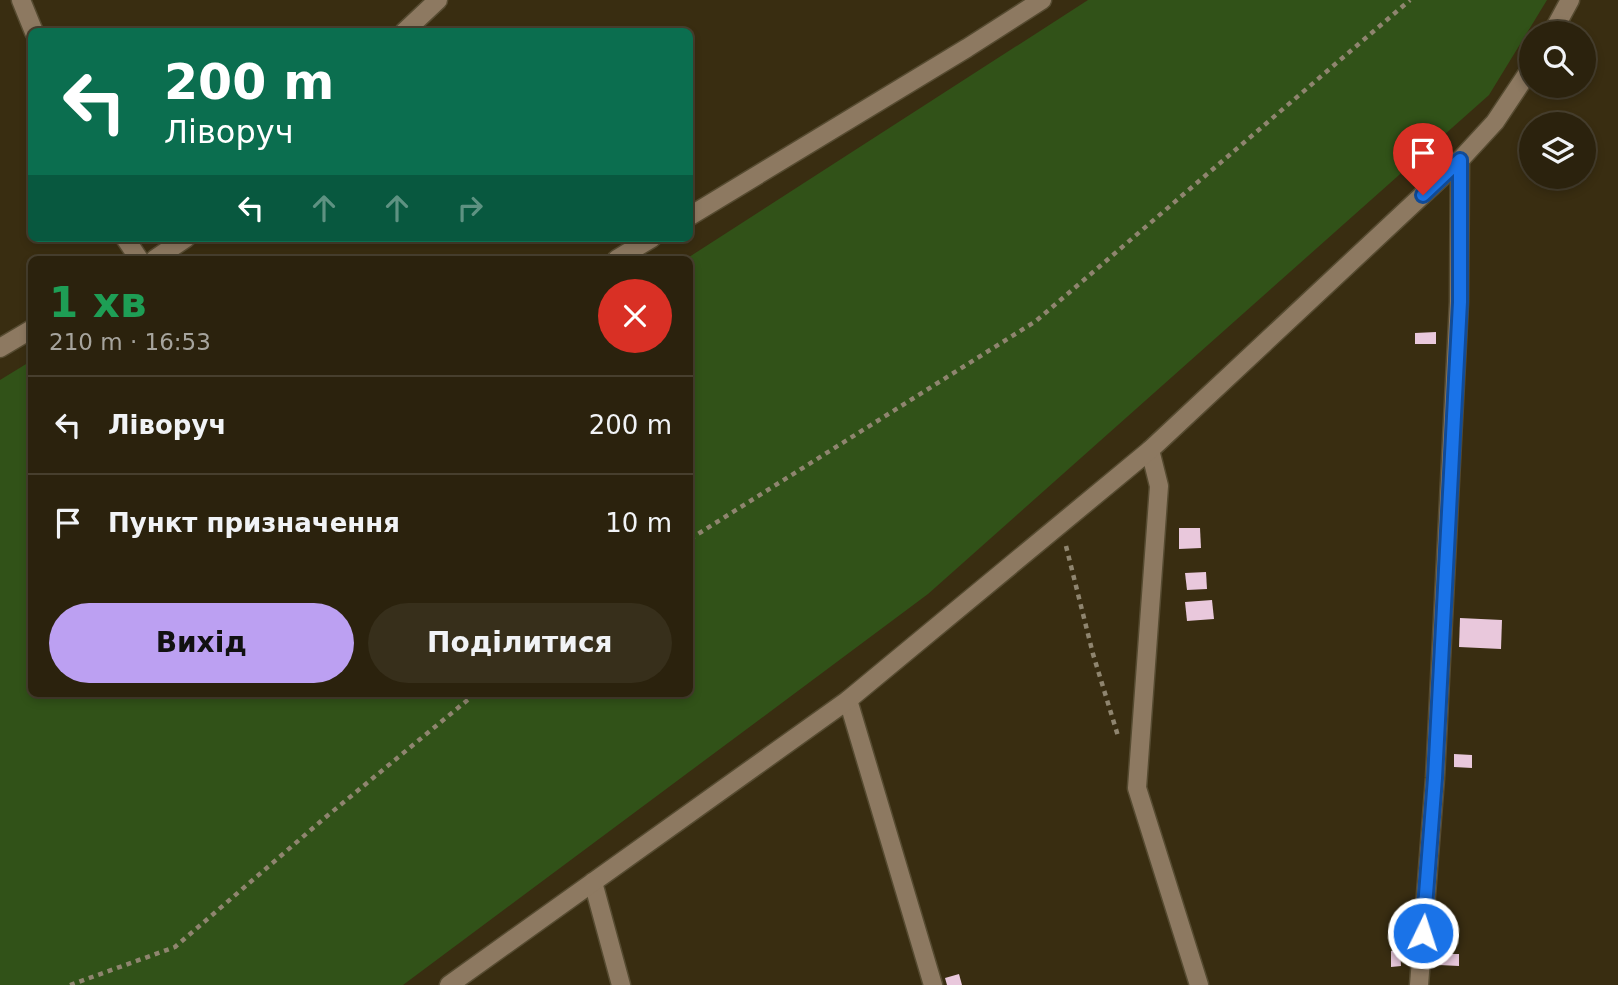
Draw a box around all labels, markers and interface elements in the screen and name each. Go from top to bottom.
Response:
map controls [1519,21,1596,189]
button: search [1519,21,1596,98]
text: 200 m [164,54,334,111]
icon: left [49,56,140,147]
button: layers [1519,112,1596,189]
text: Ліворуч [164,113,294,151]
pin [1393,123,1453,195]
icon: arrive [1404,134,1442,172]
icon: left [232,189,270,227]
icon: ahead [305,189,343,227]
icon: ahead [378,189,416,227]
icon: right [451,189,489,227]
text: 1 хв [49,278,147,327]
button: close [598,279,672,353]
text: 210 m · 16:53 [49,329,211,355]
icon: left [49,406,87,444]
text: Ліворуч [108,410,226,440]
text: 200 m [589,410,672,440]
icon: arrive [49,504,87,542]
text: Пункт призначення [108,508,400,538]
text: 10 m [605,508,672,538]
button: Вихід [49,603,354,683]
button: Поділитися [368,603,672,683]
position arrow [1386,896,1460,970]

